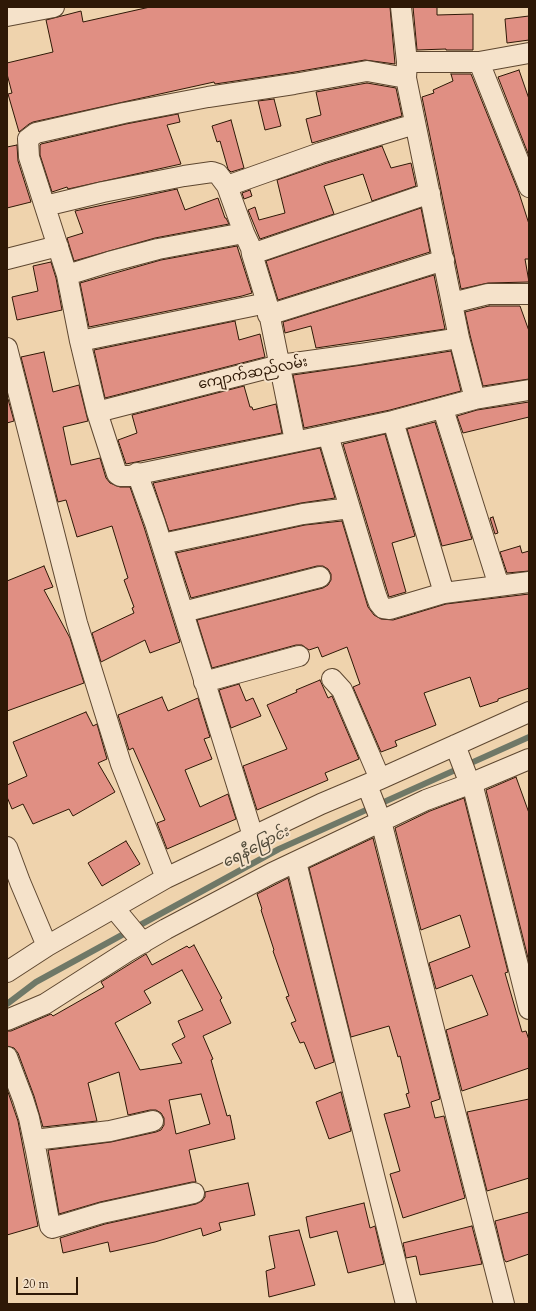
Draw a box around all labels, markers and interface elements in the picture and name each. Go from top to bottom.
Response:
street label: ကျောက်ဆည်လမ်း [197,354,309,394]
water label: ရေနီမြောင်း [219,823,293,873]
scale bar [18,1269,80,1295]
text: 20 m [23,1276,49,1292]

